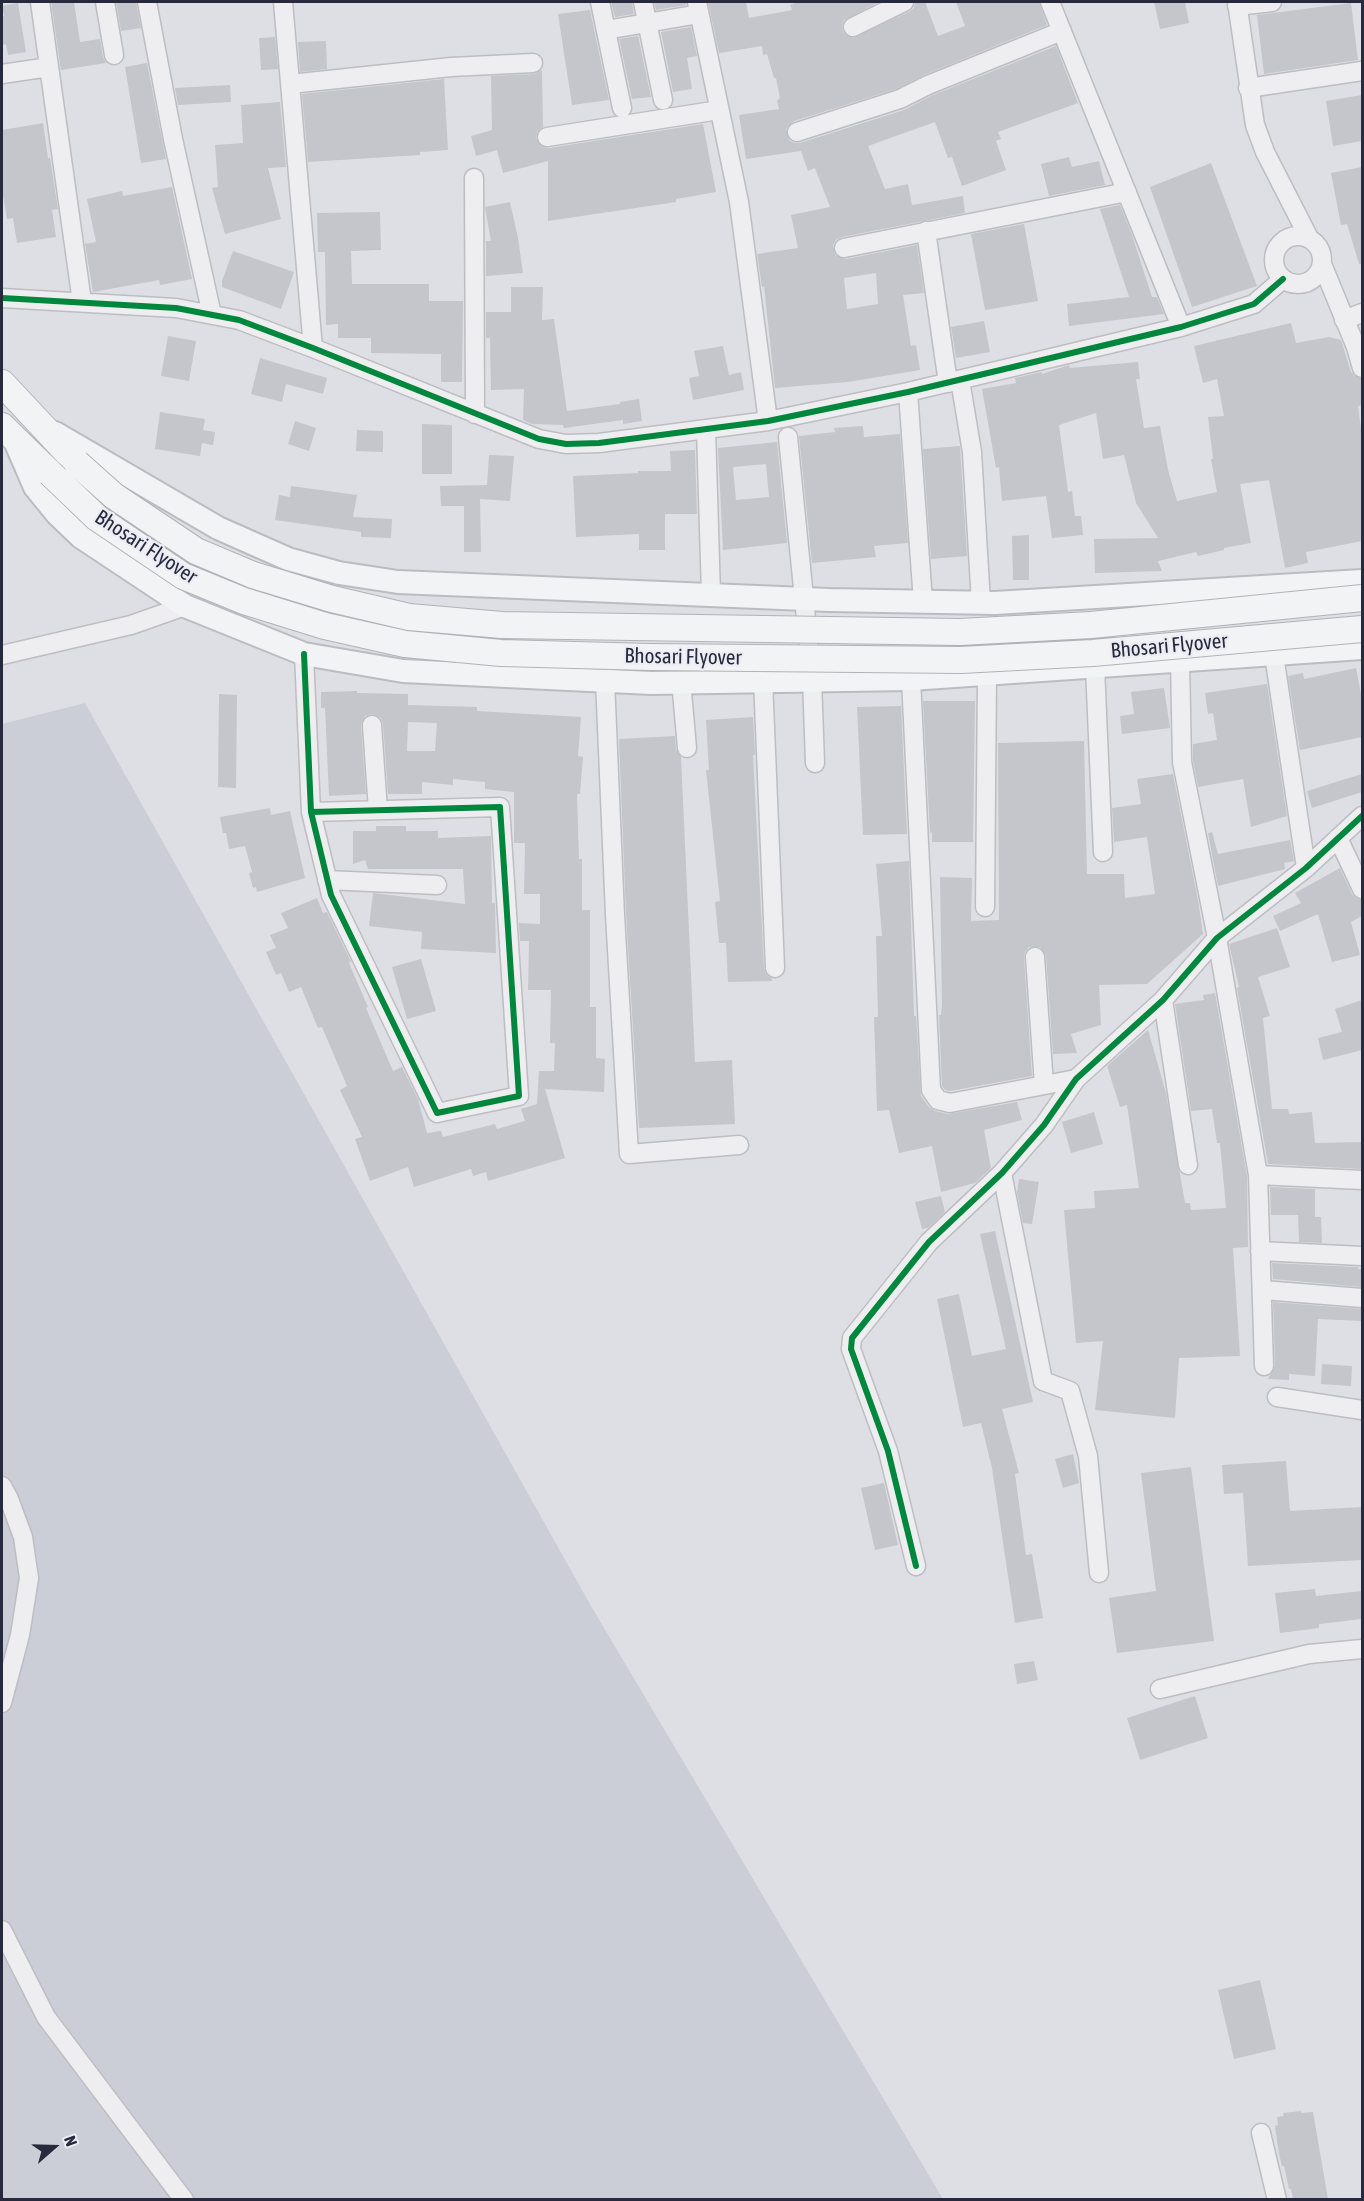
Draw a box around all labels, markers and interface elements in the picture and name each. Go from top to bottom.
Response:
street label: Bhosari Flyover [90,505,202,589]
street label: Bhosari Flyover [1110,628,1228,664]
street label: Bhosari Flyover [624,643,742,671]
north arrow [24,2117,84,2177]
text: N [61,2133,81,2148]

